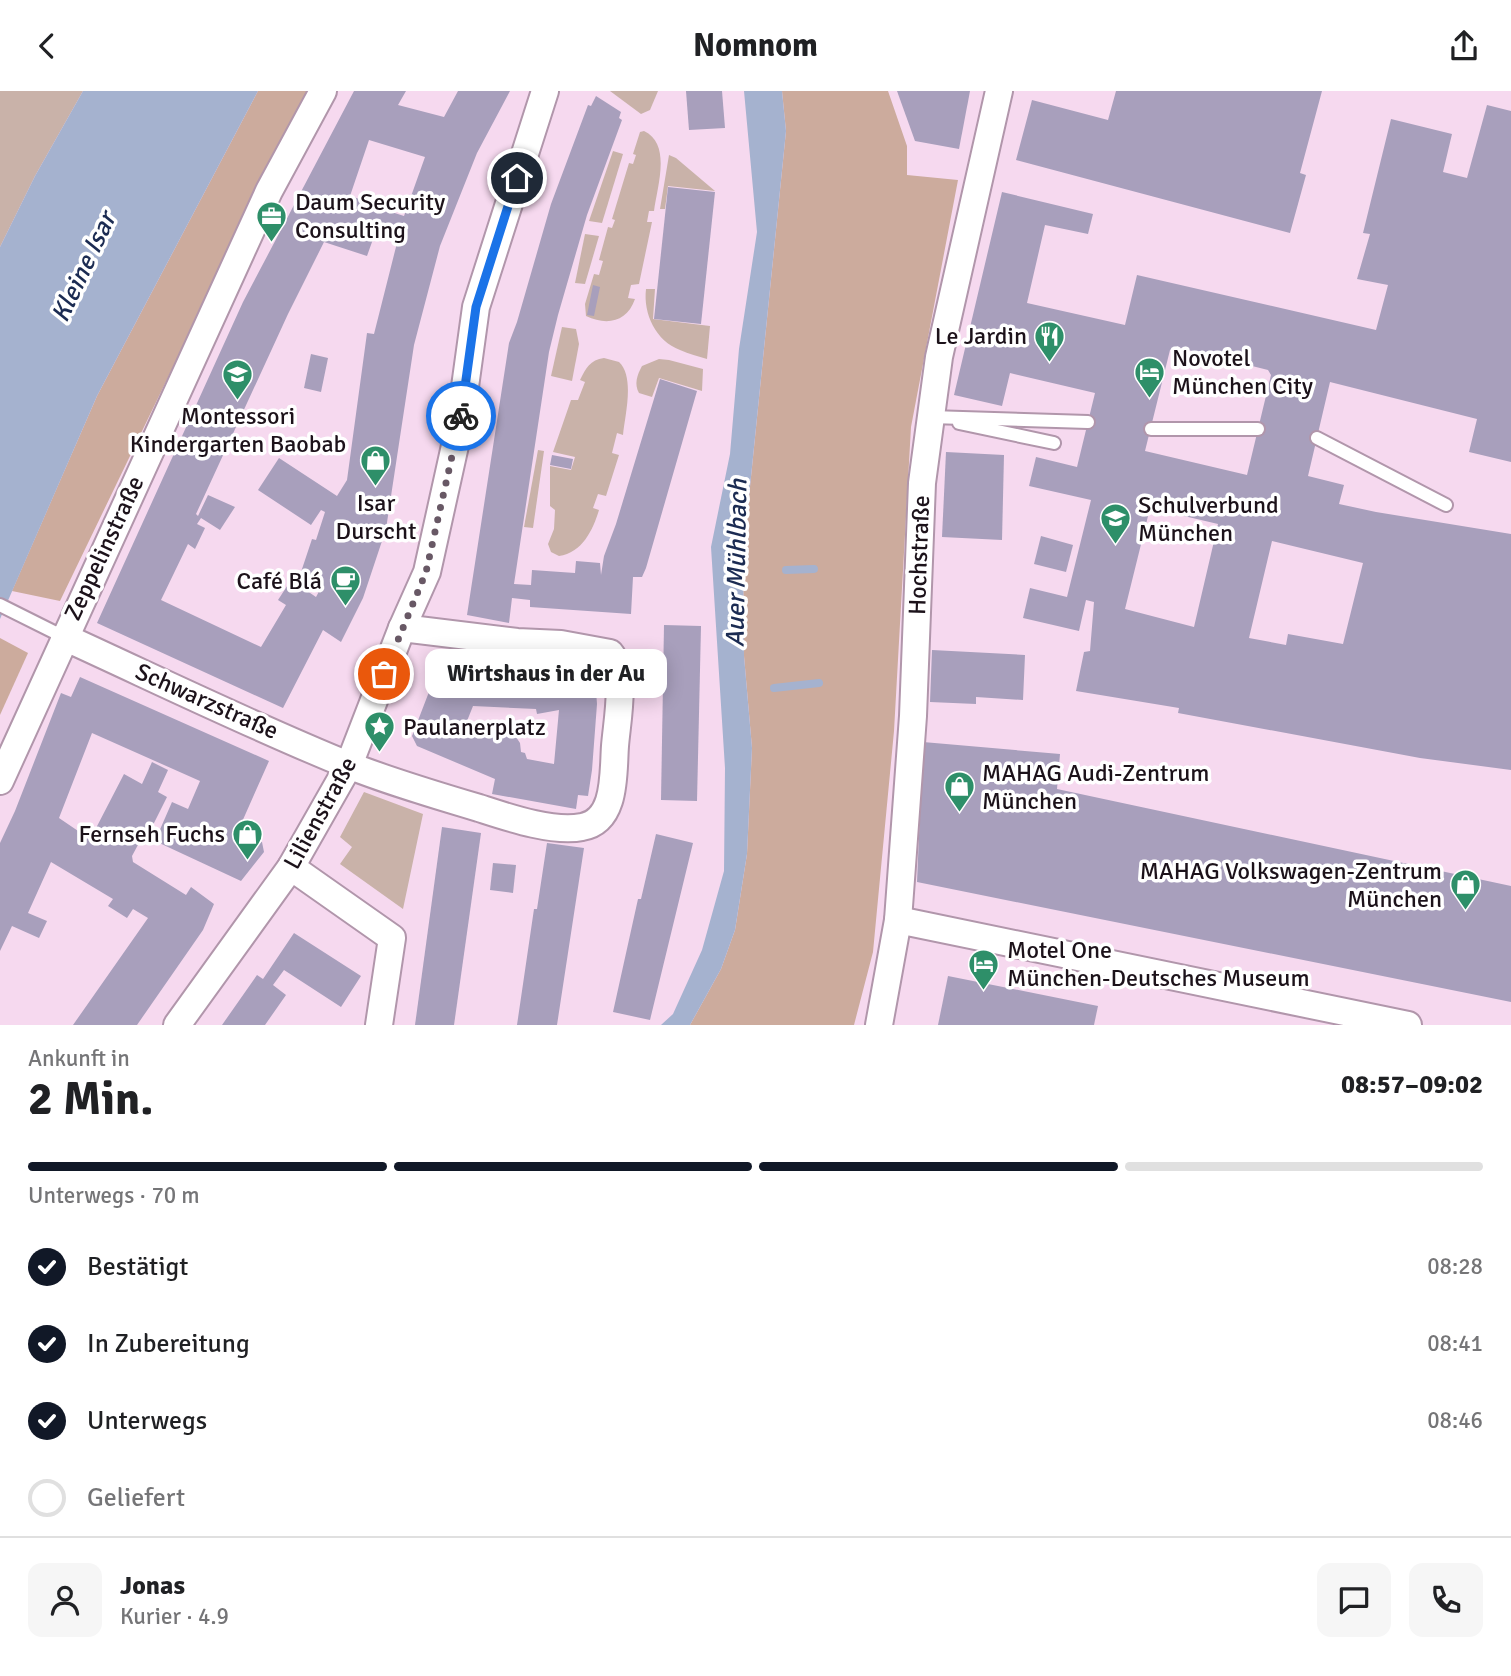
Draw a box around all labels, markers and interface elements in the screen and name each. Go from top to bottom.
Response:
text: Nomnom [693,26,818,65]
icon: back [28,27,66,65]
icon: share [1445,27,1483,65]
pin [487,148,547,208]
icon: home [498,159,536,197]
place label: Daum Security Consulting [295,187,445,245]
office icon: Daum Security Consulting [255,199,289,243]
water label: Kleine Isar [45,204,125,327]
restaurant icon: Le Jardin [1033,319,1067,363]
place label: Le Jardin [935,321,1027,351]
place label: Novotel München City [1172,343,1313,401]
hotel icon: Novotel München City [1132,355,1166,399]
school or university icon: Montessori Kindergarten Baobab [221,357,255,401]
courier [426,381,496,451]
icon: bike [442,397,480,435]
place label: Montessori Kindergarten Baobab [130,401,346,459]
shop icon: Isar Durscht [359,444,393,488]
street label: Zeppelinstraße [58,471,150,625]
water label: Auer Mühlbach [720,478,754,647]
place label: Isar Durscht [336,488,416,546]
place label: Schulverbund München [1138,490,1279,548]
street label: Hochstraße [902,495,936,615]
school or university icon: Schulverbund München [1098,502,1132,546]
cafe icon: Café Blá [328,564,362,608]
place label: Café Blá [237,566,322,596]
pin [354,644,414,704]
callout: Wirtshaus in der Au [426,649,668,699]
icon: bag [365,655,403,693]
street label: Schwarzstraße [131,656,283,746]
text: Wirtshaus in der Au [447,659,645,688]
place icon: Paulanerplatz [363,710,397,754]
place label: Paulanerplatz [403,712,546,742]
street label: Lilienstraße [277,752,363,874]
place label: MAHAG Audi-Zentrum München [982,758,1209,816]
shop icon: MAHAG Audi-Zentrum München [942,770,976,814]
shop icon: Fernseh Fuchs [231,817,265,861]
place label: Fernseh Fuchs [79,819,225,849]
place label: MAHAG Volkswagen-Zentrum München [1140,856,1442,914]
shop icon: MAHAG Volkswagen-Zentrum München [1448,868,1482,912]
place label: Motel One München-Deutsches Museum [1007,935,1310,993]
hotel icon: Motel One München-Deutsches Museum [967,947,1001,991]
text: Ankunft in [28,1044,130,1073]
text: 08:57–09:02 [1341,1069,1483,1101]
text: 2 Min. [28,1071,153,1127]
text: Unterwegs · 70 m [28,1181,200,1210]
icon: check [28,1248,66,1286]
text: Bestätigt [87,1251,188,1283]
text: 08:28 [1427,1252,1483,1281]
icon: check [28,1325,66,1363]
text: In Zubereitung [87,1328,250,1360]
text: 08:41 [1427,1329,1483,1358]
icon: check [28,1402,66,1440]
text: Unterwegs [87,1405,207,1437]
text: 08:46 [1427,1406,1483,1435]
text: Geliefert [87,1482,185,1514]
button: person [28,1563,102,1637]
button: chat [1317,1563,1391,1637]
button: phone [1409,1563,1483,1637]
text: Jonas [120,1570,185,1602]
text: Kurier · 4.9 [120,1602,229,1631]

